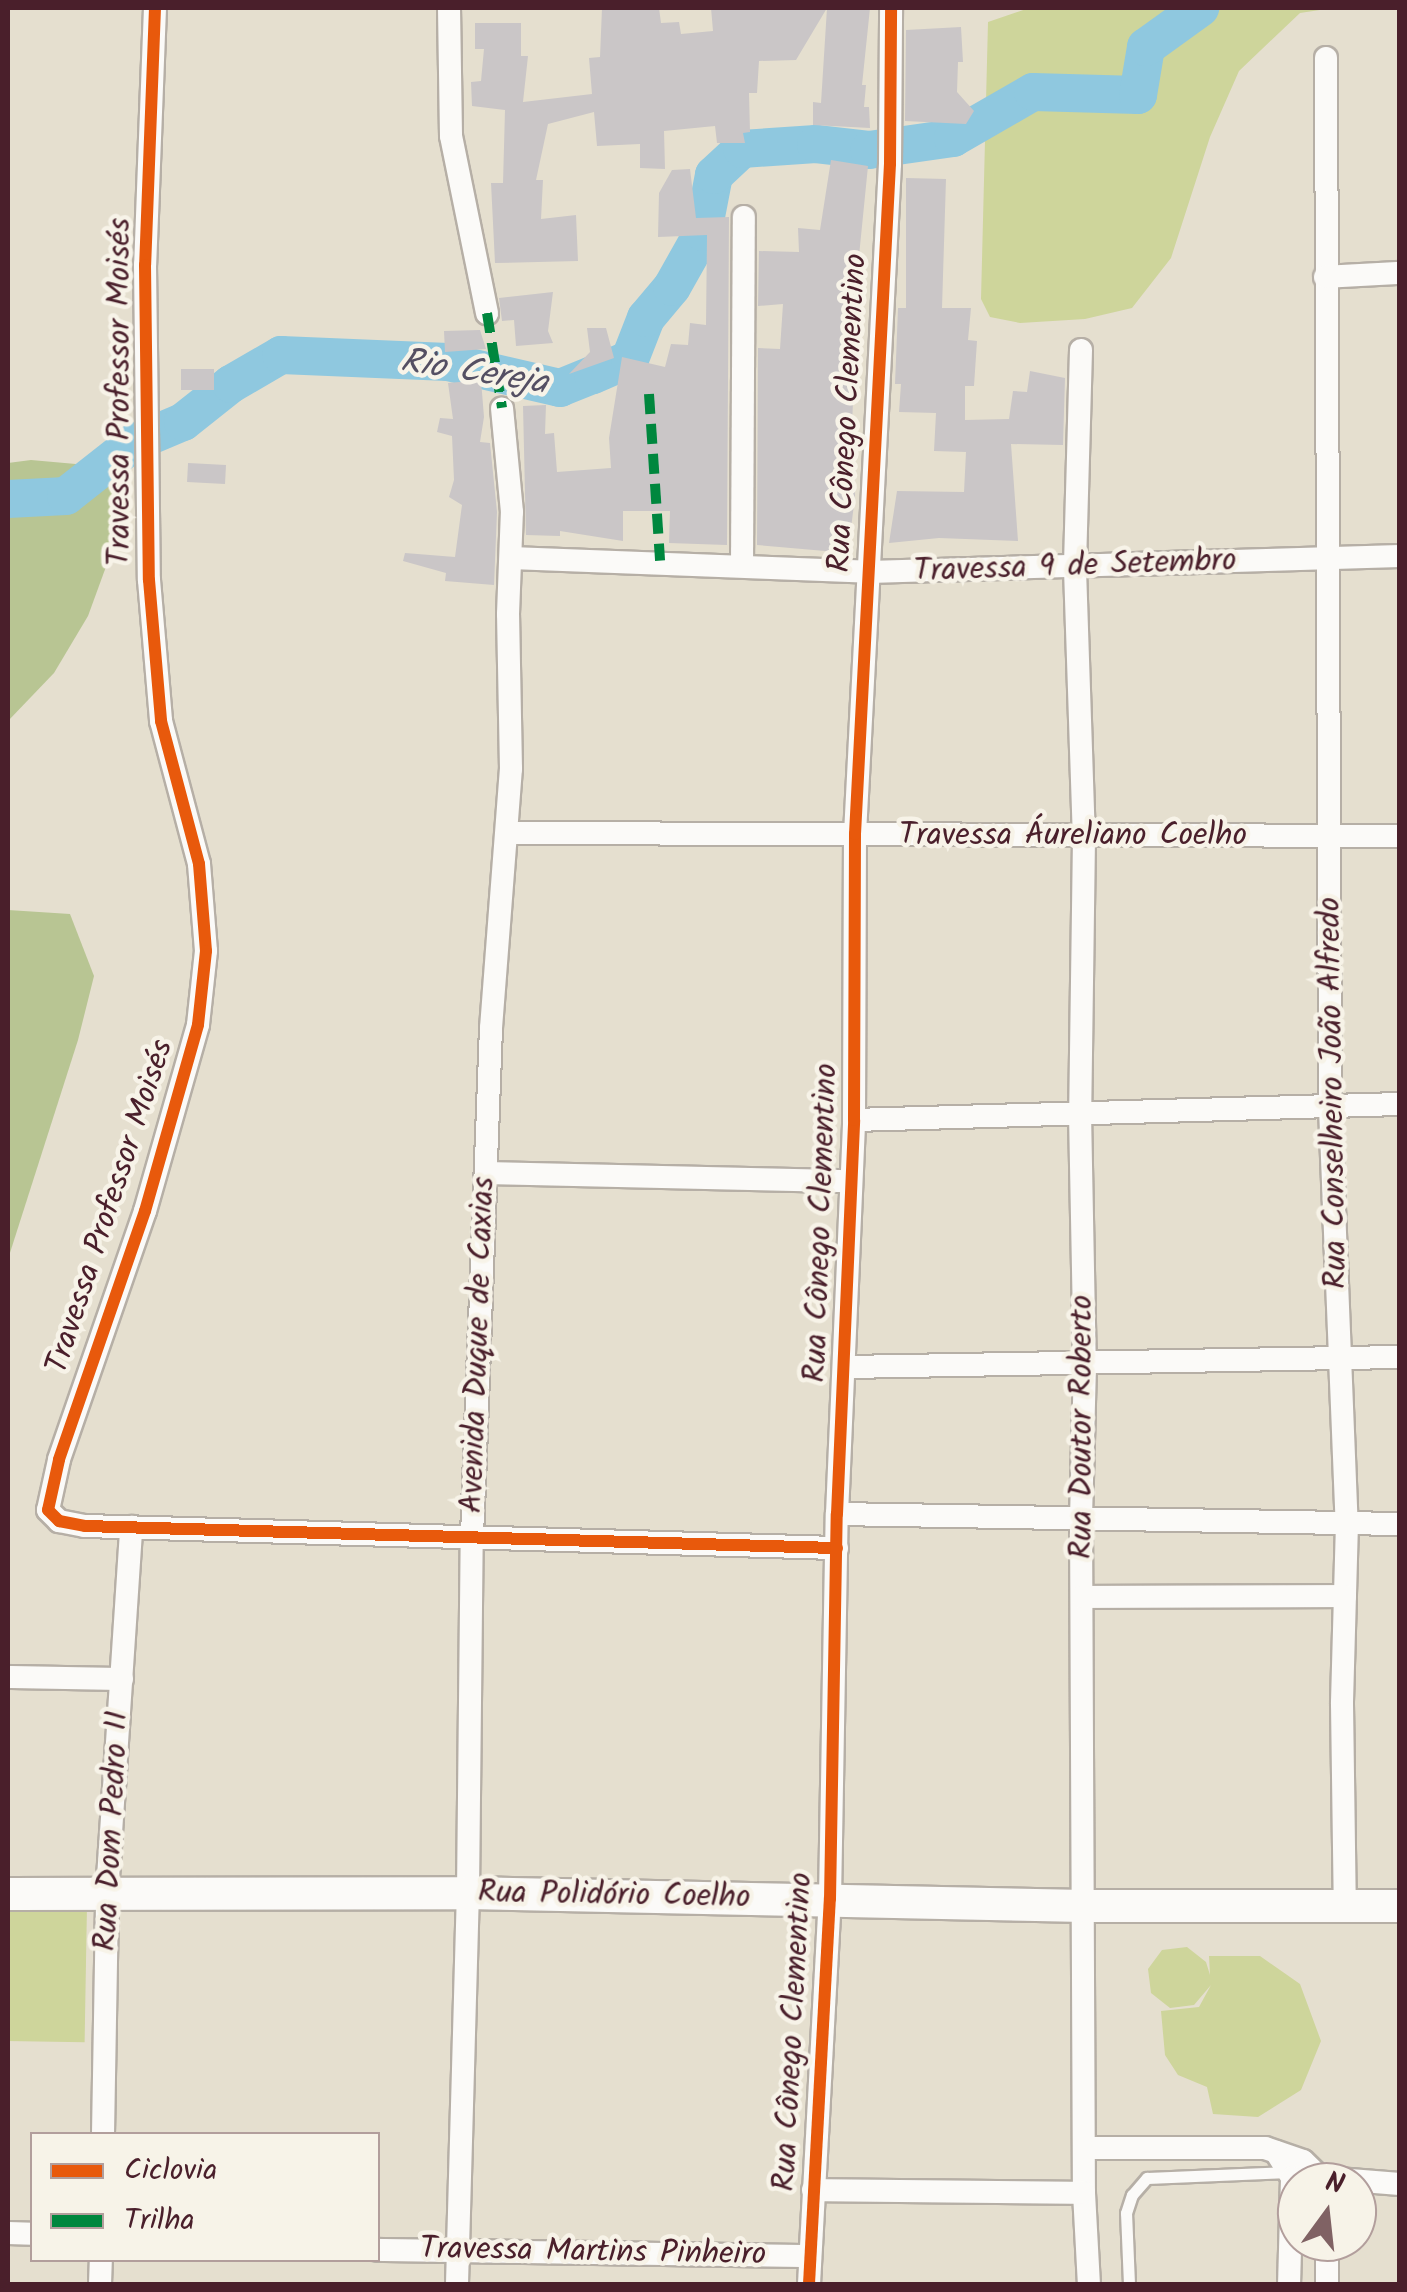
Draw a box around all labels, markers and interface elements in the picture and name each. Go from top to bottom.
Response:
street label: Travessa Professor Moisés [102,218,140,566]
street label: Rua Cônego Clementino [821,253,877,573]
water label: Rio Cereja [398,341,550,405]
street label: Travessa 9 de Setembro [913,542,1237,592]
street label: Travessa Áureliano Coelho [899,817,1247,855]
street label: Rua Conselheiro João Alfredo [1311,897,1357,1289]
street label: Travessa Professor Moisés [39,1035,183,1379]
street label: Rua Cônego Clementino [797,1063,847,1383]
street label: Avenida Duque de Caxias [454,1176,504,1514]
street label: Rua Doutor Roberto [1064,1295,1102,1559]
street label: Rua Dom Pedro II [88,1710,138,1952]
street label: Rua Cônego Clementino [766,1872,822,2192]
street label: Rua Polidório Coelho [477,1874,751,1918]
legend [30,2132,380,2262]
text: Ciclovia [124,2147,217,2195]
text: N [1320,2160,1349,2208]
north arrow [1277,2162,1377,2262]
text: Trilha [124,2197,195,2245]
street label: Travessa Martins Pinheiro [419,2231,767,2275]

